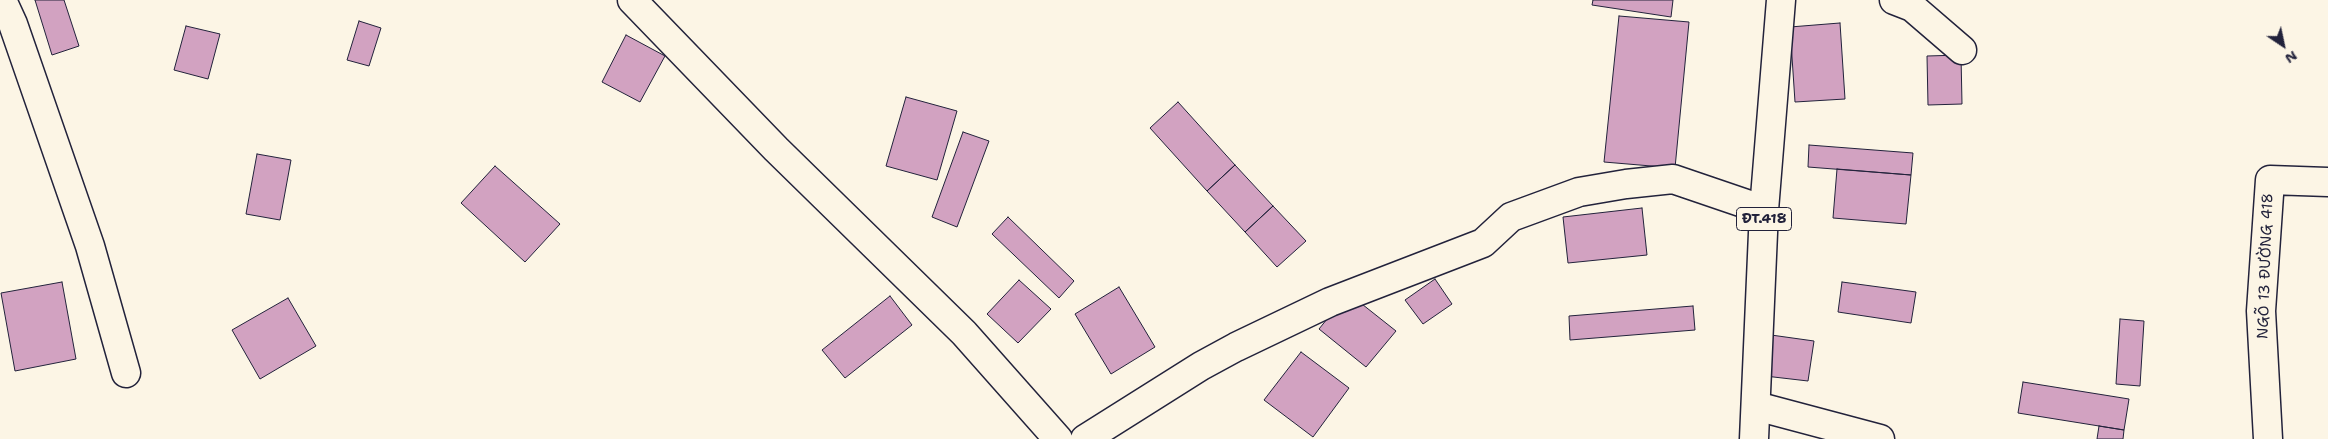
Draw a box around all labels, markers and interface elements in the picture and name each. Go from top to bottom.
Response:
north arrow [2258,20,2308,70]
text: N [2282,47,2301,68]
street label: NGÕ 13 ĐƯỜNG 418 [2254,193,2278,339]
road number: ĐT.418 [1736,208,1792,230]

